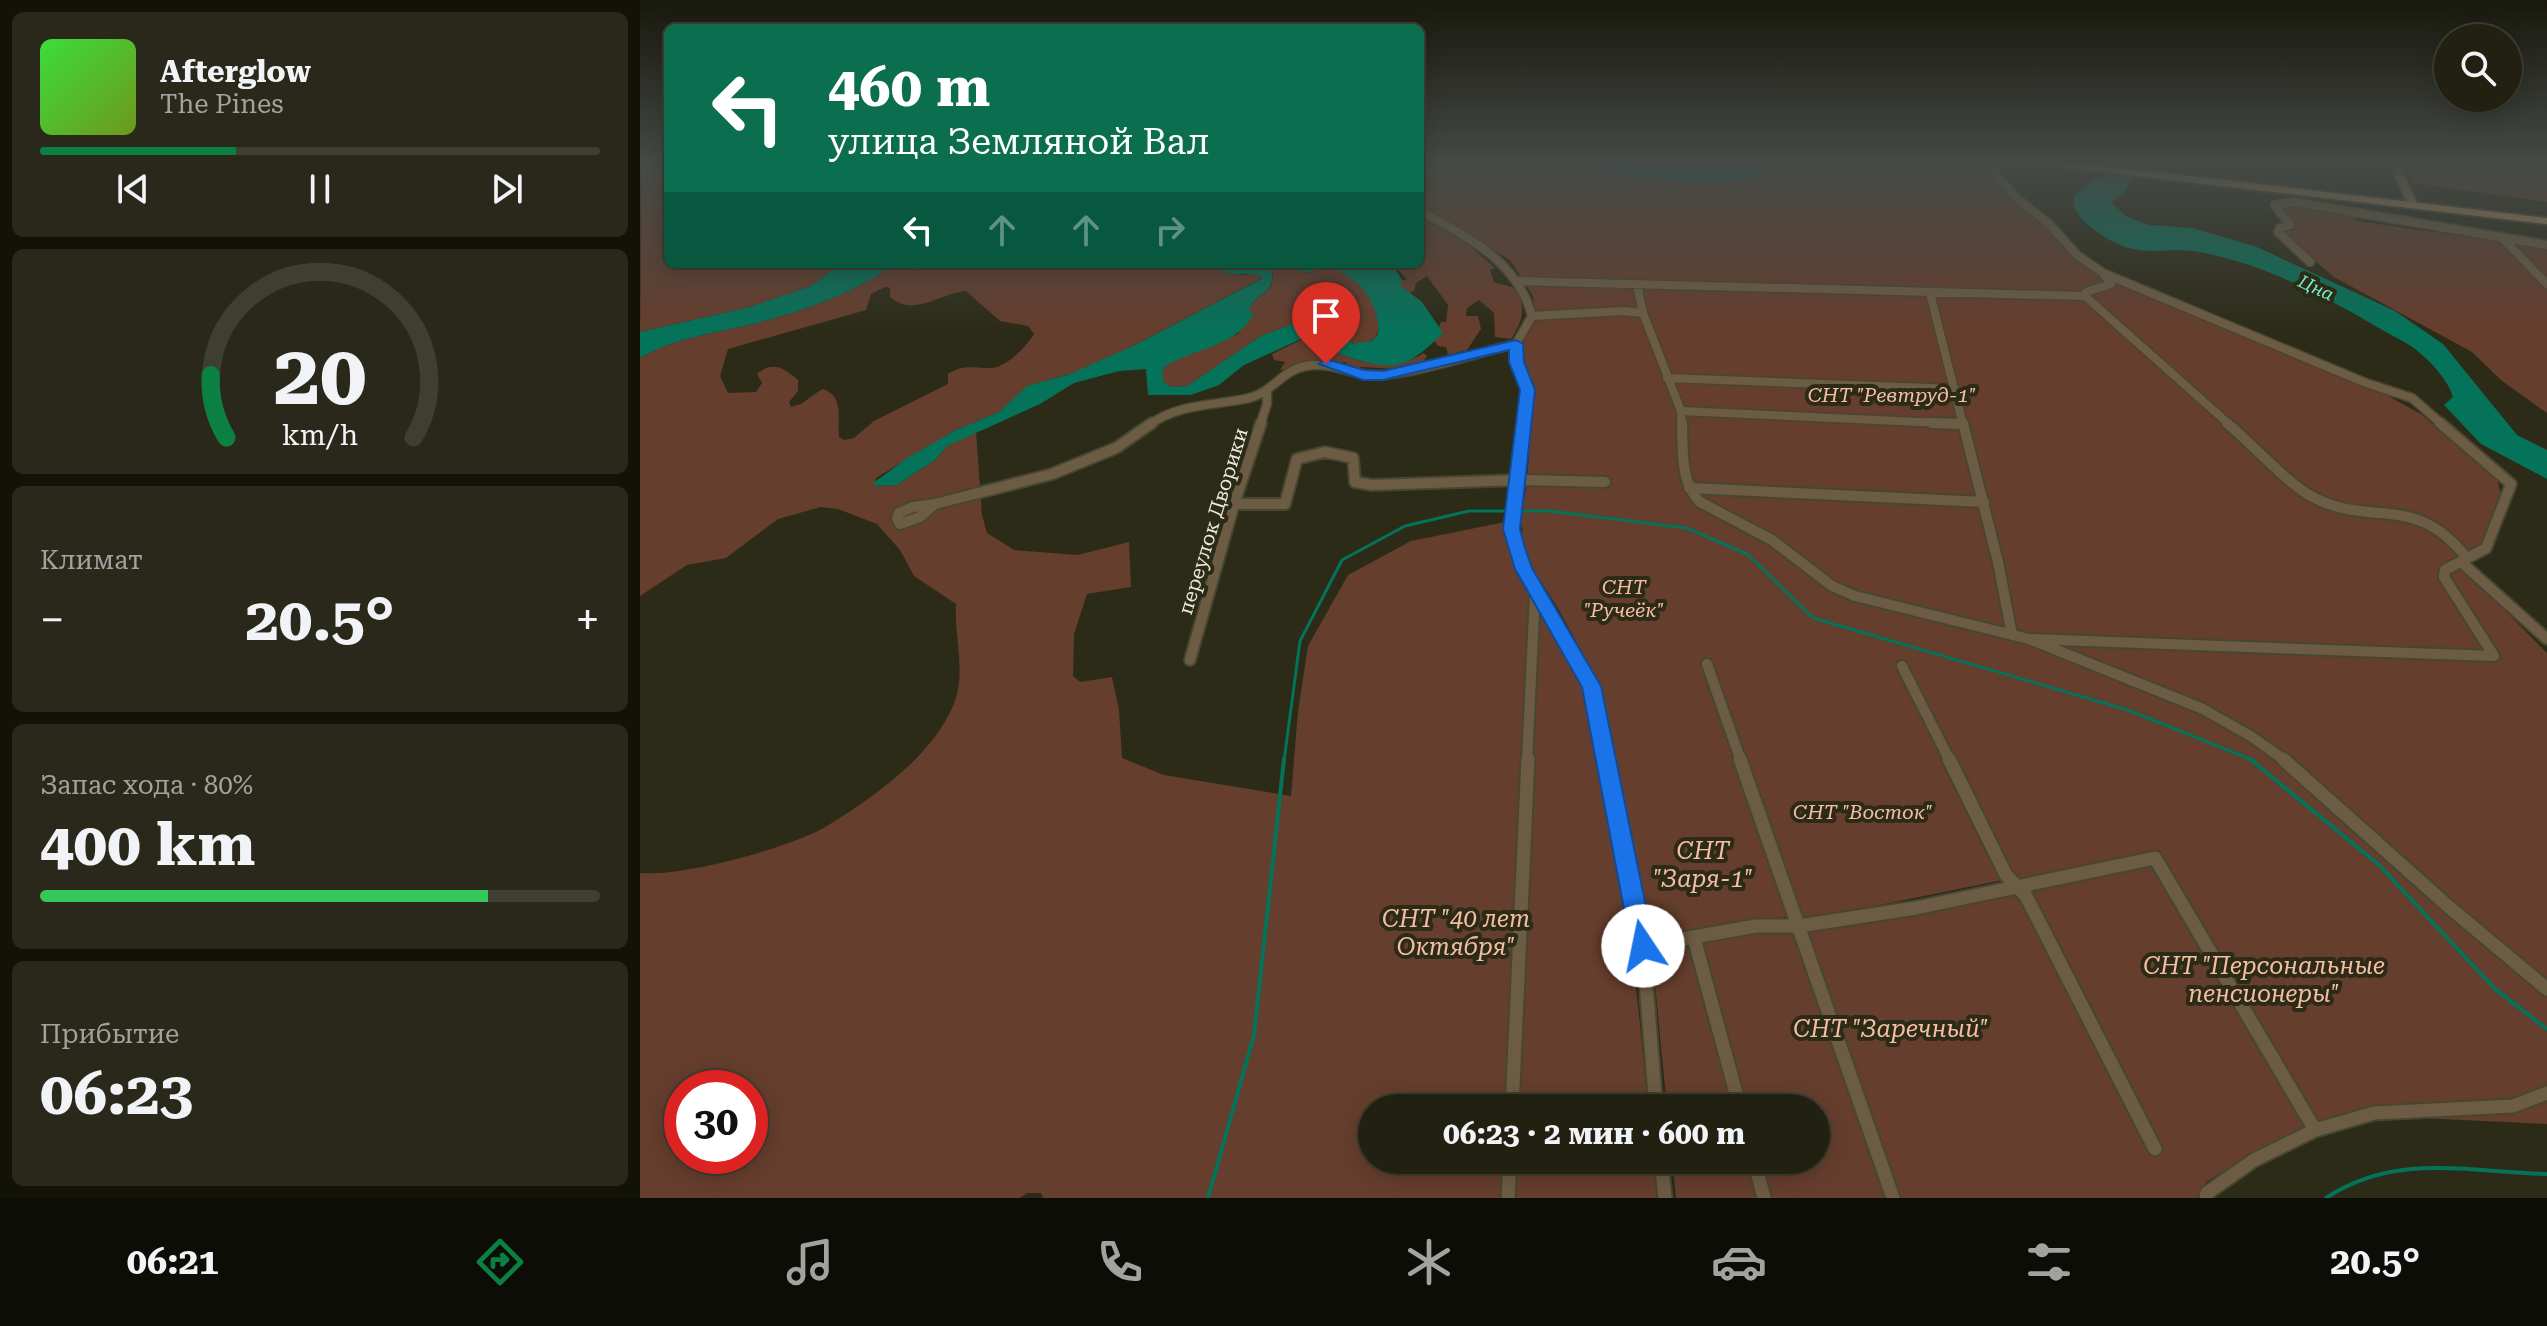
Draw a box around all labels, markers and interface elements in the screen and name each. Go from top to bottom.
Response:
map controls [2434,24,2522,112]
button: search [2434,24,2522,112]
text: Afterglow [160,54,311,89]
text: 460 m [828,54,990,120]
icon: left [696,56,800,160]
text: The Pines [160,89,284,119]
text: улица Земляной Вал [828,121,1210,163]
icon: previous [111,167,155,211]
icon: pause [298,167,342,211]
icon: next [485,167,529,211]
icon: left [896,208,940,252]
icon: ahead [980,208,1024,252]
icon: ahead [1064,208,1108,252]
icon: right [1148,208,1192,252]
water label: Цна [2294,270,2337,305]
pin [1292,282,1360,364]
icon: arrive [1304,294,1348,338]
text: 20 [273,326,367,423]
park label: СНТ "Ревтруд-1" [1808,383,1976,407]
text: km/h [282,418,358,452]
street label: переулок Дворики [1173,425,1253,617]
text: Климат [40,545,143,575]
park label: СНТ "Ручеёк" [1584,575,1664,622]
text: 20.5° [245,584,395,655]
text: − [40,594,65,646]
text: + [575,594,600,646]
text: Запас хода · 80% [40,770,253,800]
park label: СНТ "Восток" [1793,800,1933,824]
text: 400 km [40,809,255,880]
park label: СНТ "Заря-1" [1653,837,1753,893]
position arrow [1601,904,1685,988]
park label: СНТ "40 лет Октября" [1382,905,1530,961]
park label: СНТ "Персональные пенсионеры" [2143,952,2385,1008]
park label: СНТ "Заречный" [1793,1015,1989,1043]
text: Прибытие [40,1019,179,1049]
text: 06:23 [40,1058,193,1129]
speed limit sign: 30 [664,1070,768,1174]
text: 06:23 · 2 мин · 600 m [1443,1116,1745,1151]
icon: directions [472,1234,528,1290]
icon: music [782,1234,838,1290]
icon: phone [1092,1234,1148,1290]
icon: climate [1401,1234,1457,1290]
icon: car [1711,1234,1767,1290]
icon: filters [2021,1234,2077,1290]
text: 06:21 [127,1241,219,1283]
text: 20.5° [2330,1241,2420,1283]

